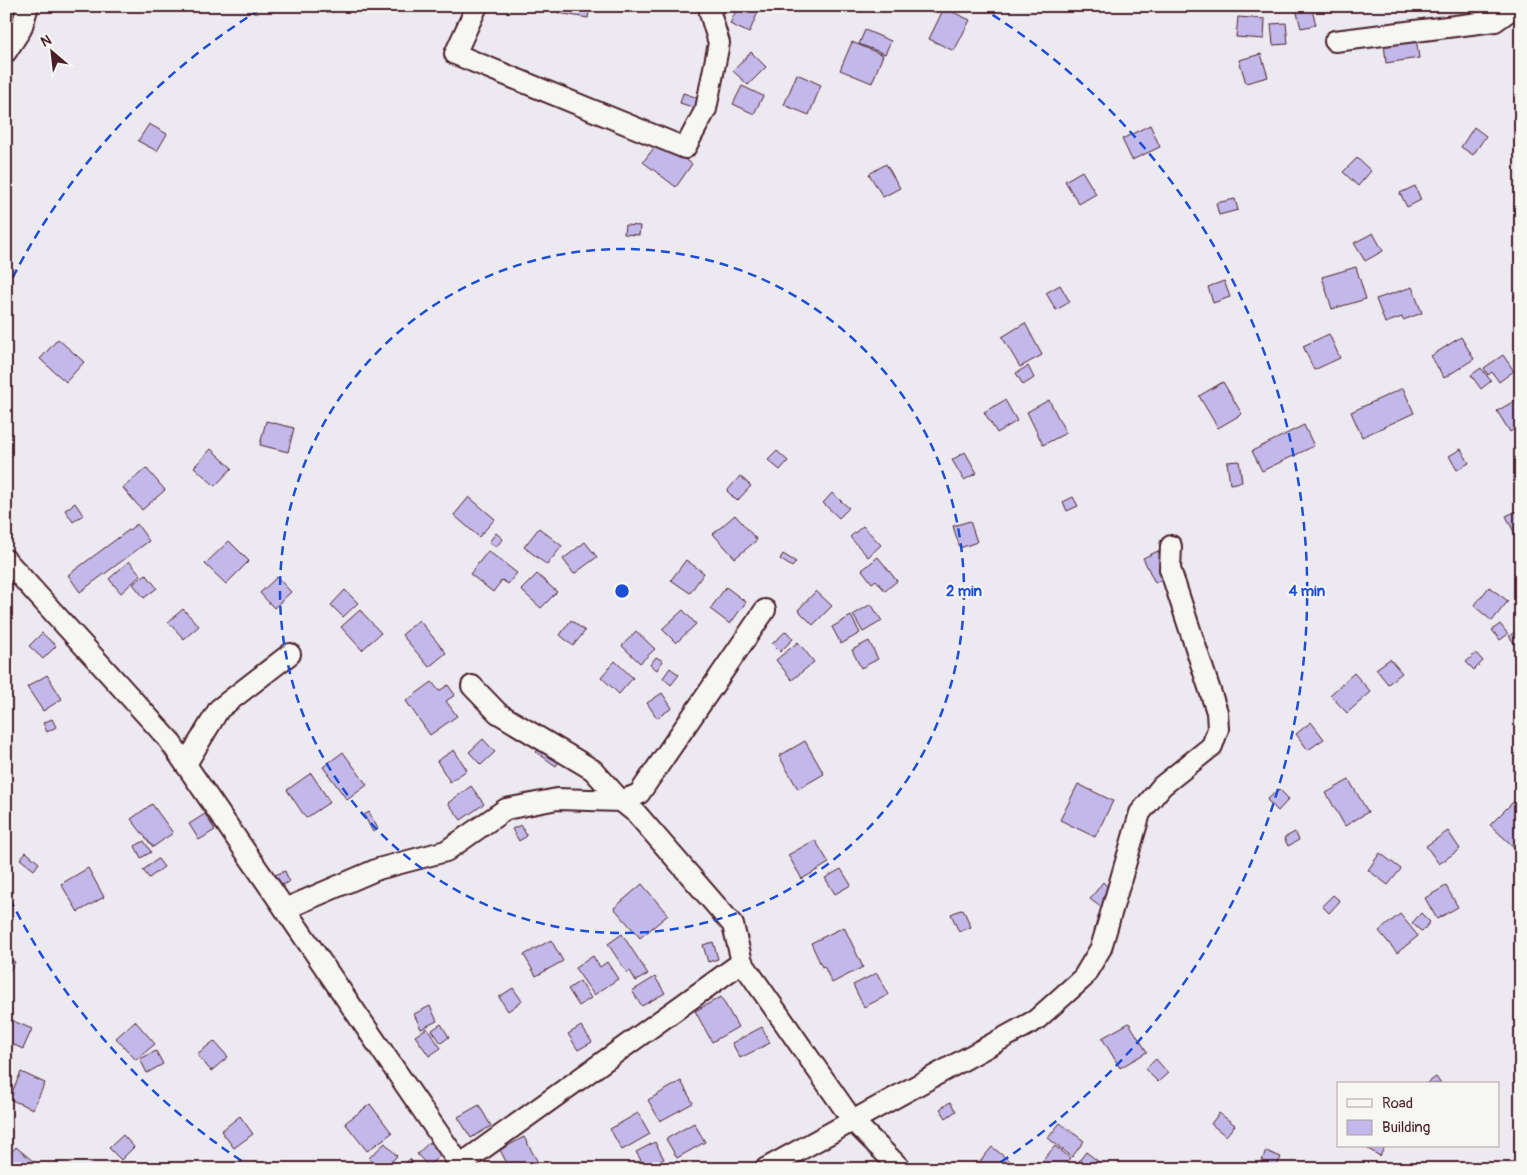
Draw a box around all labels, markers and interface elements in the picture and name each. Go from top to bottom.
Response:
north arrow [28,28,78,78]
text: N [38,31,54,51]
centre of rings [613,582,631,600]
text: 2 min [946,582,982,601]
text: 4 min [1289,582,1326,601]
legend [1337,1082,1500,1148]
text: Road [1382,1094,1413,1113]
text: Building [1382,1118,1430,1137]

